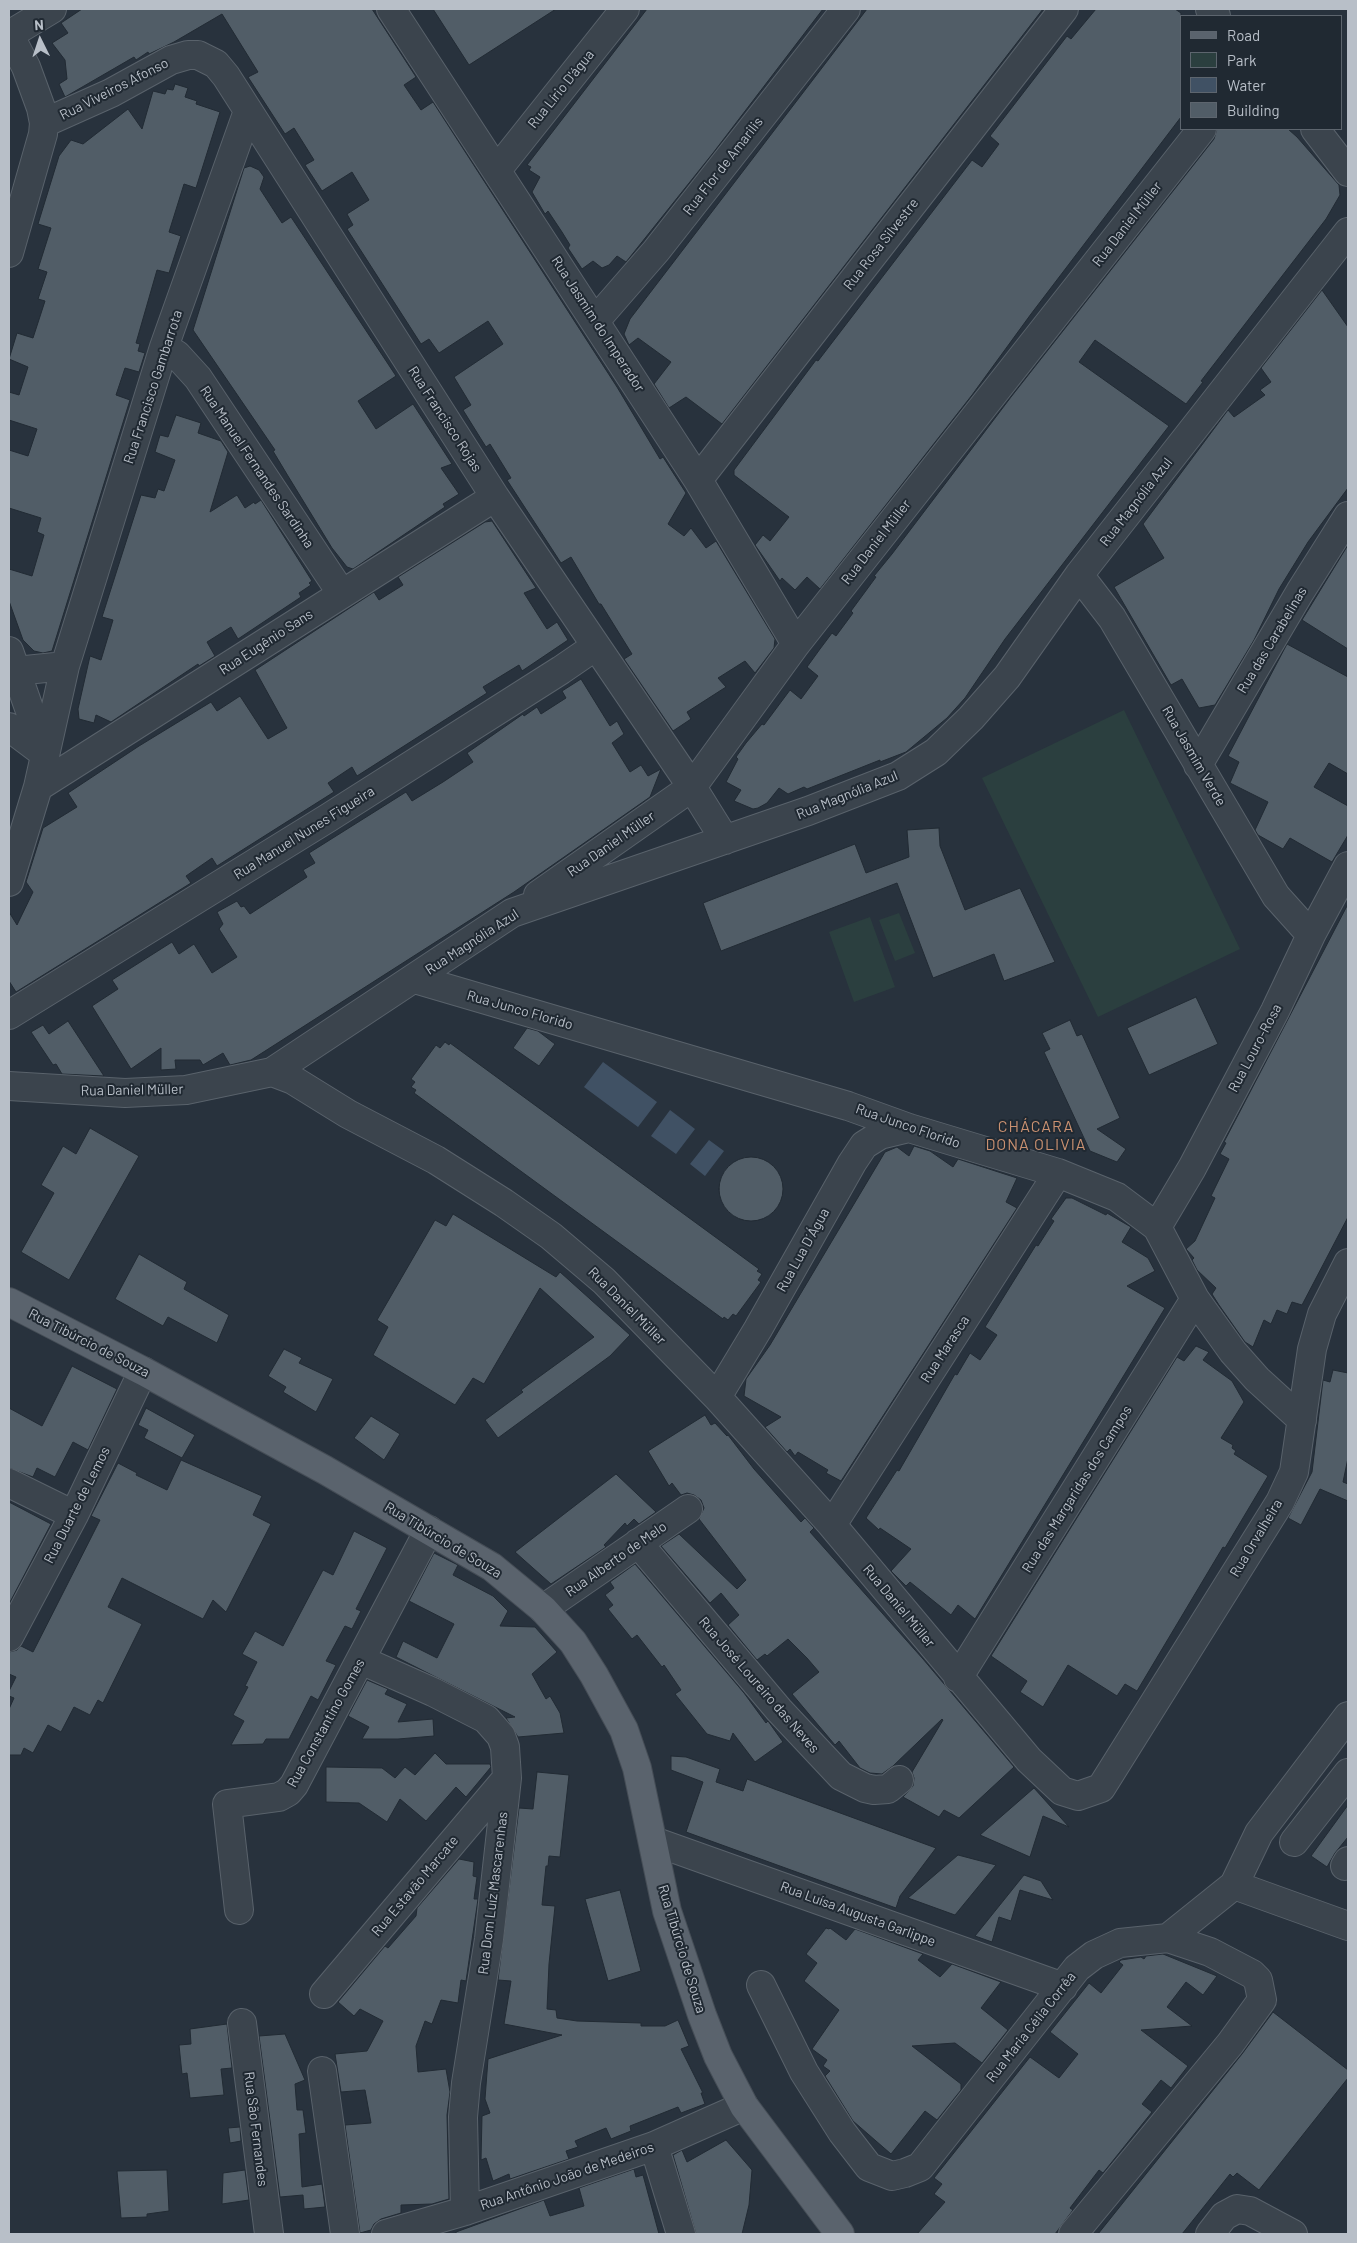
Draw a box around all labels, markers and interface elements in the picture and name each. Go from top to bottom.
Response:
north arrow [15,15,65,65]
legend [1180,15,1342,130]
text: N [34,16,44,33]
text: Road [1227,26,1260,44]
street label: Rua Lírio D'água [524,47,598,131]
text: Park [1227,51,1256,69]
street label: Rua Viveiros Afonso [57,54,171,124]
text: Water [1227,76,1266,94]
text: Building [1227,101,1280,119]
street label: Rua Flor de Amarilis [679,114,767,218]
street label: Rua Daniel Müller [1089,178,1165,270]
street label: Rua Rosa Silvestre [840,195,922,293]
street label: Rua Jasmim do Imperador [548,253,648,395]
street label: Rua Francisco Gambarrota [120,308,186,466]
street label: Rua Francisco Rojas [405,363,485,475]
street label: Rua Manuel Fernandes Sardinha [196,383,318,551]
street label: Rua Magnólia Azul [1096,454,1176,550]
street label: Rua Daniel Müller [838,496,914,588]
street label: Rua das Carabelinas [1234,584,1310,696]
street label: Rua Eugênio Sans [216,606,316,678]
street label: Rua Jasmim Verde [1159,703,1229,809]
street label: Rua Magnólia Azul [794,767,900,823]
street label: Rua Manuel Nunes Figueira [231,783,377,883]
street label: Rua Daniel Müller [564,808,658,880]
street label: Rua Magnólia Azul [422,906,522,978]
street label: Rua Junco Florido [465,987,575,1033]
street label: Rua Louro-Rosa [1225,1001,1285,1095]
street label: Rua Daniel Müller [80,1081,184,1099]
street label: Rua Junco Florido [854,1100,962,1152]
district label: CHÁCARA DONA OLIVIA [984,1117,1088,1155]
street label: Rua Lua D´Água [773,1205,833,1295]
street label: Rua Daniel Müller [585,1264,669,1348]
street label: Rua Tibúrcio de Souza [26,1305,152,1381]
street label: Rua Marasca [917,1312,973,1386]
street label: Rua das Margaridas dos Campos [1018,1402,1136,1576]
street label: Rua Duarte de Lemos [40,1444,114,1566]
street label: Rua Orvalheira [1226,1496,1286,1580]
street label: Rua Tibúrcio de Souza [381,1498,505,1582]
street label: Rua Alberto de Melo [562,1518,670,1600]
street label: Rua Daniel Müller [859,1561,939,1651]
street label: Rua José Loureiro das Neves [695,1613,823,1757]
street label: Rua Constantino Gomes [284,1656,368,1790]
street label: Rua Dom Luíz Mascarenhas [475,1811,511,1975]
street label: Rua Estavão Marcate [368,1832,462,1940]
street label: Rua Luísa Augusta Garlippe [778,1878,938,1950]
street label: Rua Tibúrcio de Souza [654,1883,710,2015]
street label: Rua Maria Célia Corrêa [983,1969,1079,2085]
street label: Rua São Fernandes [241,2071,271,2187]
street label: Rua Antônio João de Medeiros [478,2138,656,2214]

